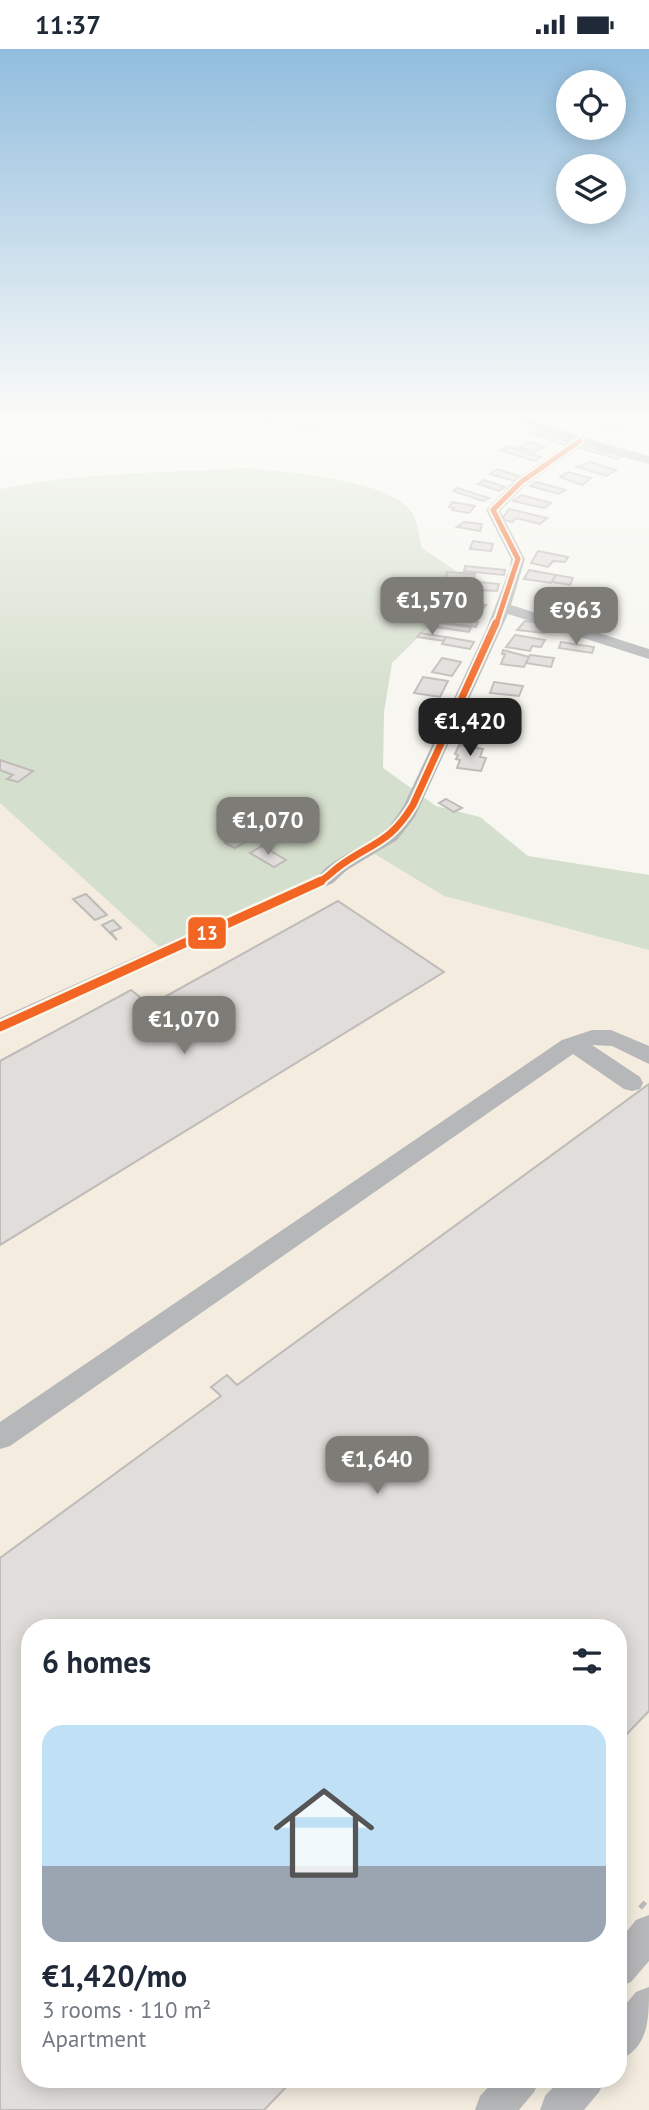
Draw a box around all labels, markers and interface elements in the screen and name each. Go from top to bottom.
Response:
text: 11:37 [35,8,101,41]
map controls [556,70,626,224]
button: locate [556,70,626,140]
button: layers [556,154,626,224]
pin: €1,570 [375,577,489,637]
text: €1,570 [396,585,468,614]
pin: €963 [535,587,617,647]
text: €963 [550,595,602,624]
pin: €1,420 [413,699,527,758]
text: €1,420 [434,706,506,735]
pin: €1,070 [211,797,325,857]
text: €1,070 [232,805,304,834]
line badge: 13 [187,916,227,950]
text: 13 [196,921,218,945]
pin: €1,070 [127,997,241,1056]
text: €1,070 [148,1004,220,1033]
pin: €1,640 [320,1437,434,1496]
text: €1,640 [341,1444,413,1473]
text: 6 homes [42,1642,151,1681]
icon: filters [568,1642,606,1680]
icon: home [261,1770,387,1896]
text: €1,420/mo [42,1956,187,1995]
text: 3 rooms · 110 m² [42,1995,211,2024]
text: Apartment [42,2024,146,2053]

